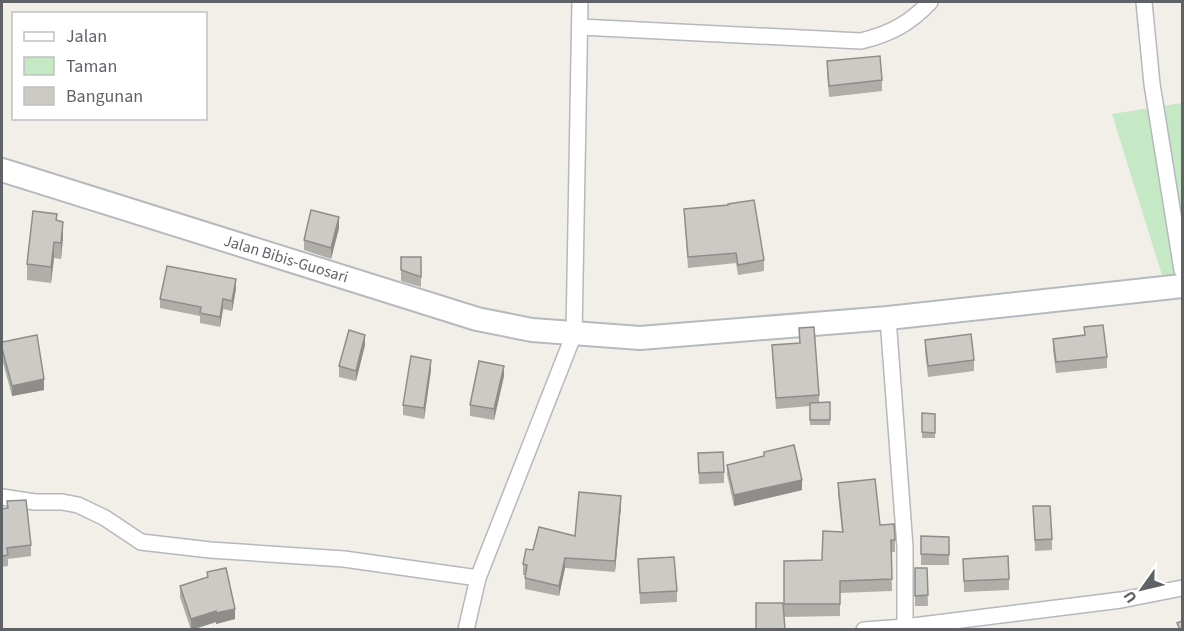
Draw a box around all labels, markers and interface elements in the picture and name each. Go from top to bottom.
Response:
legend [12,12,207,120]
text: Jalan [66,24,107,49]
text: Taman [66,54,117,79]
text: Bangunan [66,84,143,109]
street label: Jalan Bibis-Guosari [221,230,351,288]
north arrow [1112,559,1172,619]
text: U [1118,586,1142,607]

